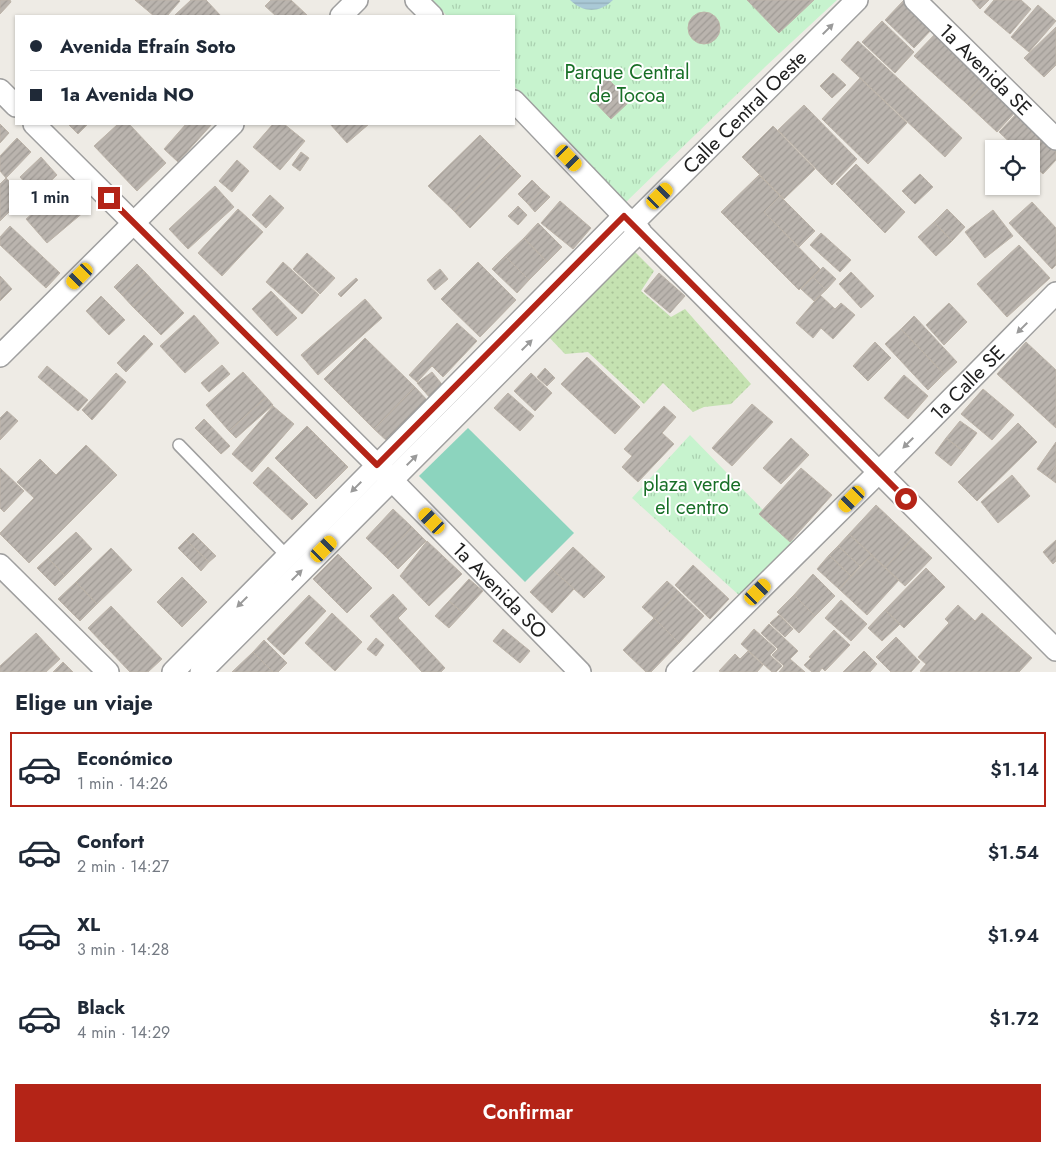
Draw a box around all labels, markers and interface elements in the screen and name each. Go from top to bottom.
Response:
street label: 1a Avenida SE [932,17,1039,122]
one-way arrow [822,23,834,35]
text: Avenida Efraín Soto [60,33,236,60]
street label: Calle Central Oeste [676,43,813,180]
park label: Parque Central de Tocoa [564,58,690,110]
text: 1a Avenida NO [60,81,194,108]
map controls [985,140,1040,195]
button: locate [985,140,1040,195]
car [553,142,584,174]
callout: 1 min [9,180,92,216]
car [644,180,675,212]
text: 1 min [31,186,69,209]
route end [98,187,120,209]
car [64,260,95,292]
one-way arrow [1016,322,1028,334]
street label: 1a Calle SE [924,338,1011,427]
one-way arrow [520,339,532,351]
one-way arrow [902,437,914,449]
one-way arrow [406,454,418,466]
park label: plaza verde el centro [643,470,741,522]
one-way arrow [350,480,362,492]
car [836,483,867,515]
route start [895,488,917,510]
car [416,505,447,537]
car [308,533,339,565]
street label: 1a Avenida SO [446,535,554,645]
one-way arrow [291,570,303,582]
car [742,576,773,608]
one-way arrow [236,596,248,608]
text: Elige un viaje [15,686,153,718]
text: Económico [77,745,173,772]
icon: car [17,747,62,792]
text: $1.14 [990,756,1039,783]
text: 1 min · 14:26 [77,772,168,795]
text: Confort [77,828,144,855]
icon: car [17,830,62,875]
text: $1.54 [988,839,1039,866]
text: 2 min · 14:27 [77,855,169,878]
text: XL [77,911,100,938]
icon: car [17,913,62,958]
text: $1.94 [987,922,1039,949]
text: 3 min · 14:28 [77,938,169,961]
text: Black [77,994,125,1021]
icon: car [17,996,62,1041]
text: $1.72 [989,1005,1039,1032]
text: 4 min · 14:29 [77,1021,170,1044]
button: Confirmar [15,1084,1041,1142]

